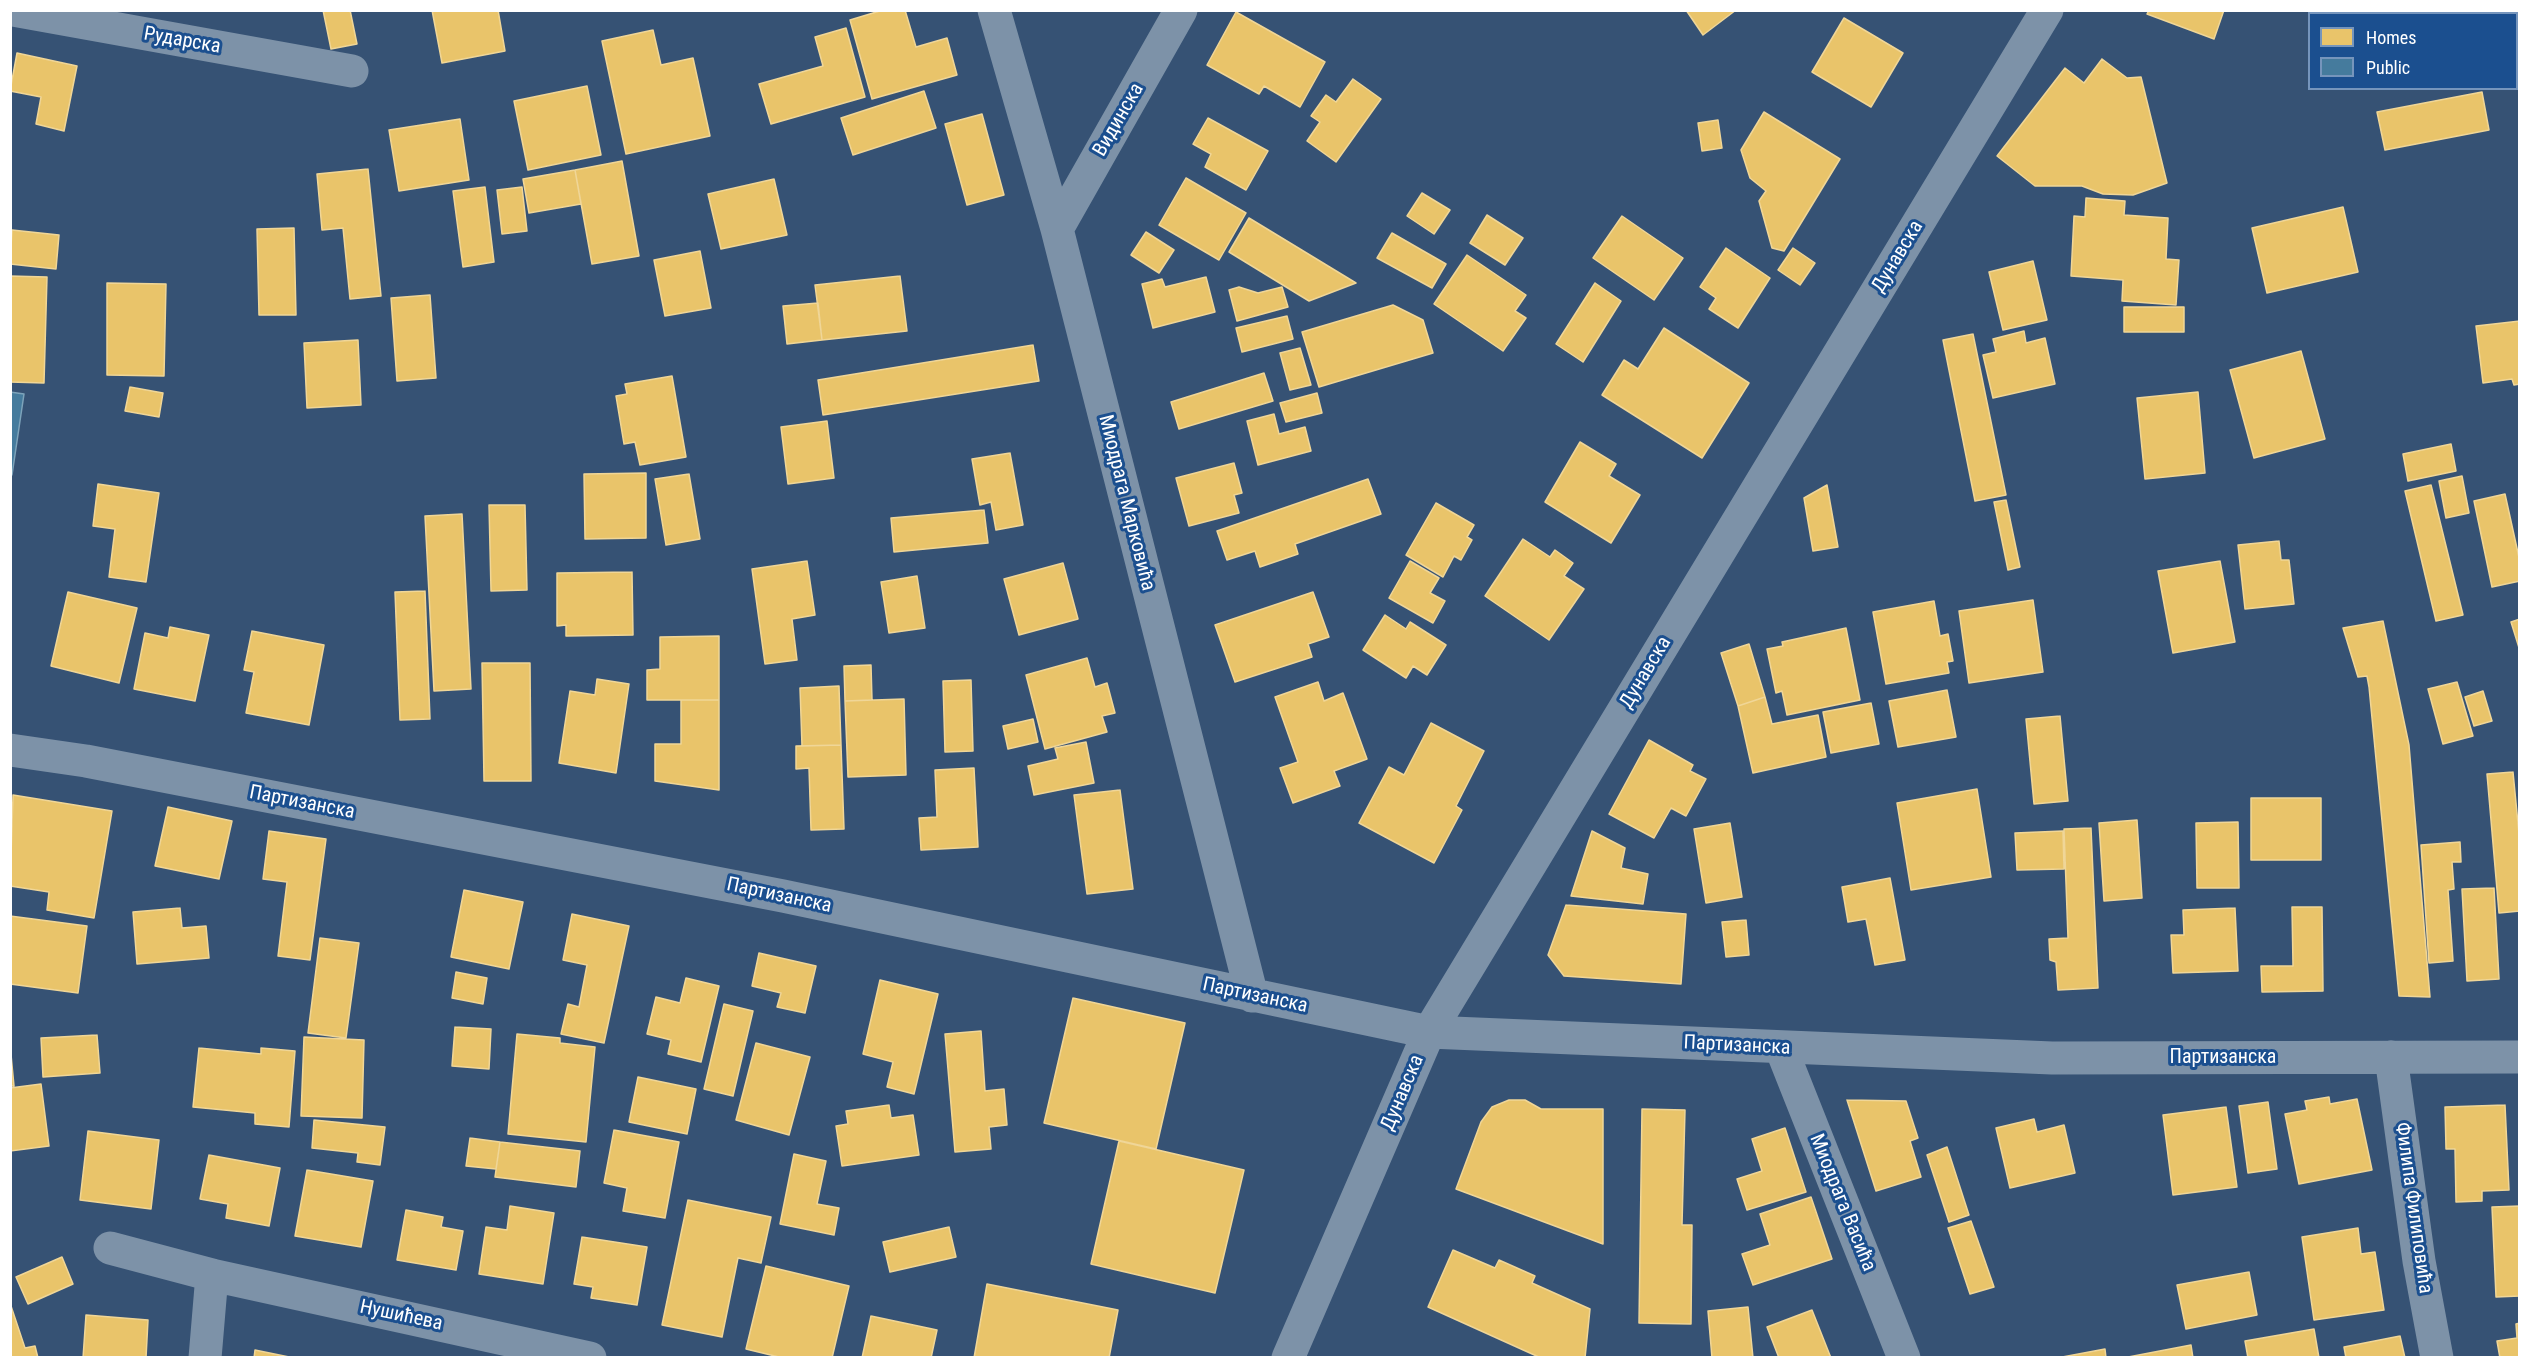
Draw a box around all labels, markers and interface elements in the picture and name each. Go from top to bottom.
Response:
legend [2308,12,2518,90]
street label: Рударска [142,22,222,60]
text: Homes [2366,27,2416,48]
text: Public [2366,57,2410,78]
street label: Видинска [1088,79,1150,161]
street label: Дунавска [1867,217,1929,297]
street label: Миодрага Марковића [1093,413,1159,593]
street label: Дунавска [1615,633,1677,713]
street label: Партизанска [247,781,357,825]
street label: Партизанска [724,873,834,919]
street label: Партизанска [1200,973,1310,1019]
street label: Партизанска [1683,1031,1791,1061]
street label: Партизанска [2170,1046,2276,1070]
street label: Дунавска [1376,1052,1430,1134]
street label: Филипа Филиповића [2389,1121,2437,1295]
street label: Миодрага Васића [1804,1131,1880,1275]
street label: Нушићева [357,1296,445,1336]

